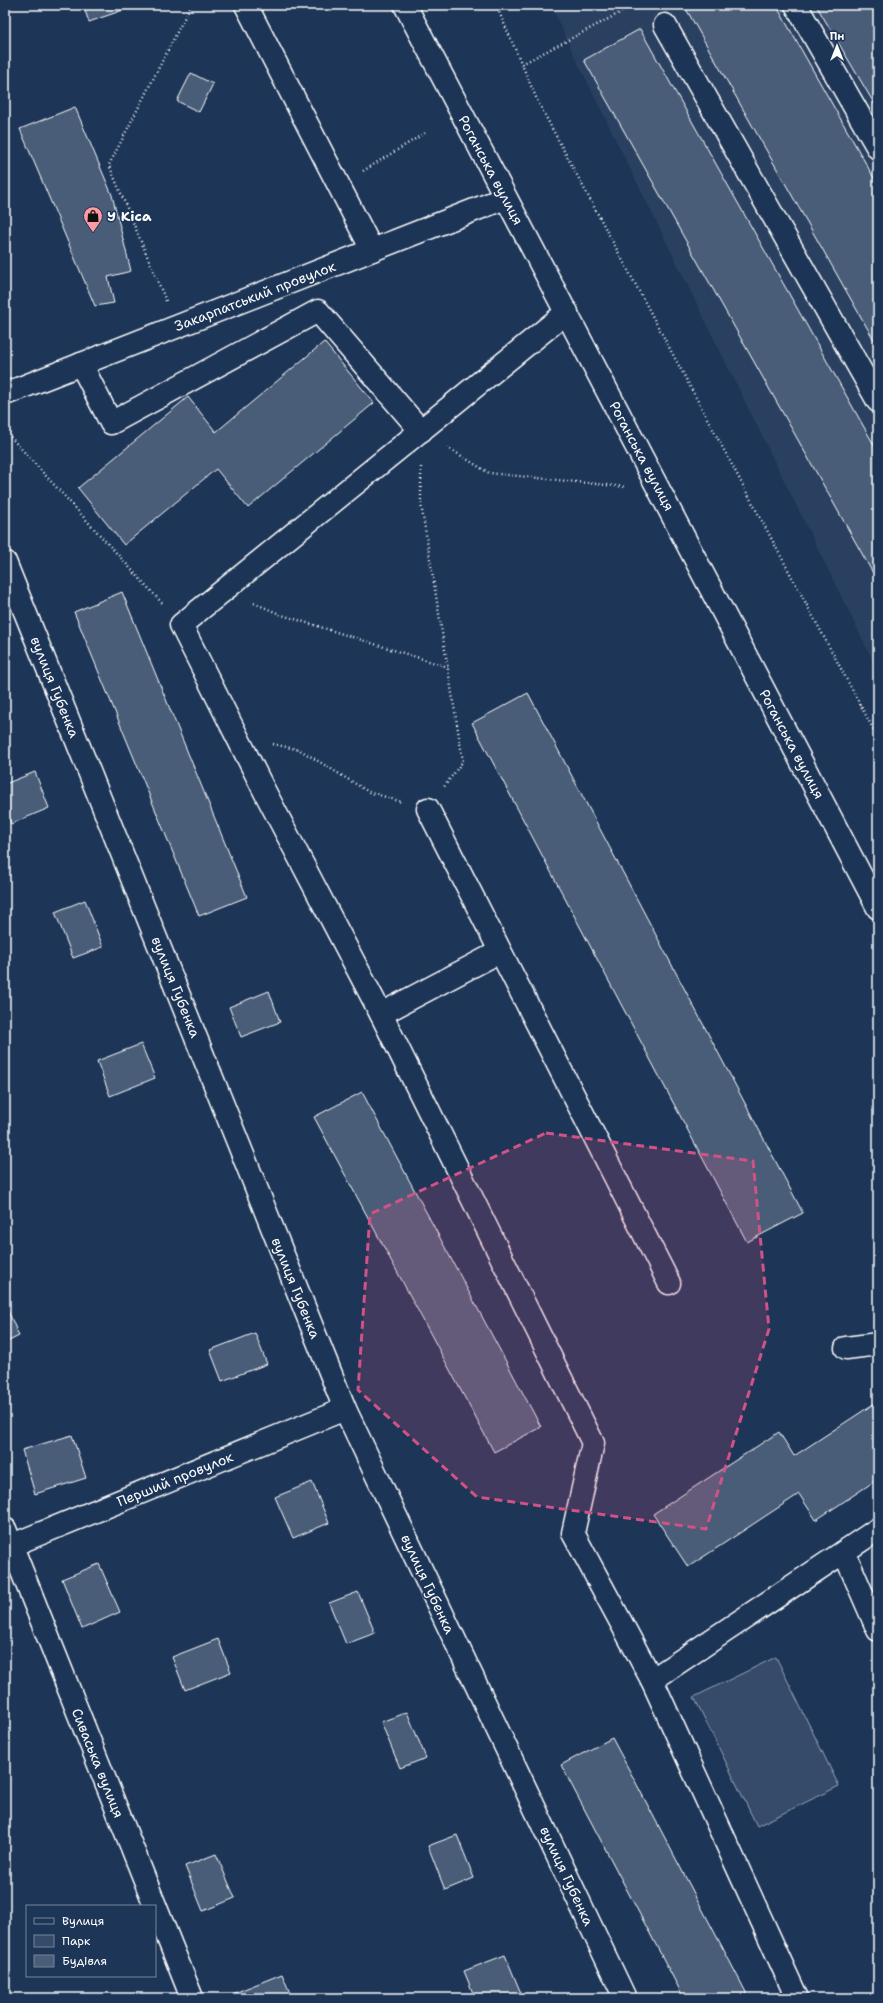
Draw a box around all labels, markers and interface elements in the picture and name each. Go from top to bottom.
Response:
north arrow [817,26,857,66]
text: Пн [830,29,844,44]
street label: Роганська вулиця [454,112,528,228]
shop icon: У Кіса [82,205,104,233]
place label: У Кіса [107,207,152,225]
street label: Закарпатський провулок [172,257,339,335]
street label: Роганська вулиця [605,398,679,514]
street label: вулиця Губенка [26,634,84,741]
street label: Роганська вулиця [755,686,829,802]
street label: вулиця Губенка [147,934,205,1041]
street label: вулиця Губенка [267,1235,325,1342]
street label: Перший провулок [114,1447,236,1511]
street label: вулиця Губенка [397,1531,459,1637]
street label: Сиваська вулиця [68,1706,128,1820]
street label: вулиця Губенка [536,1823,598,1929]
legend [26,1905,156,1977]
text: Вулиця [62,1913,104,1929]
text: Парк [62,1933,91,1949]
text: Будівля [62,1953,107,1969]

